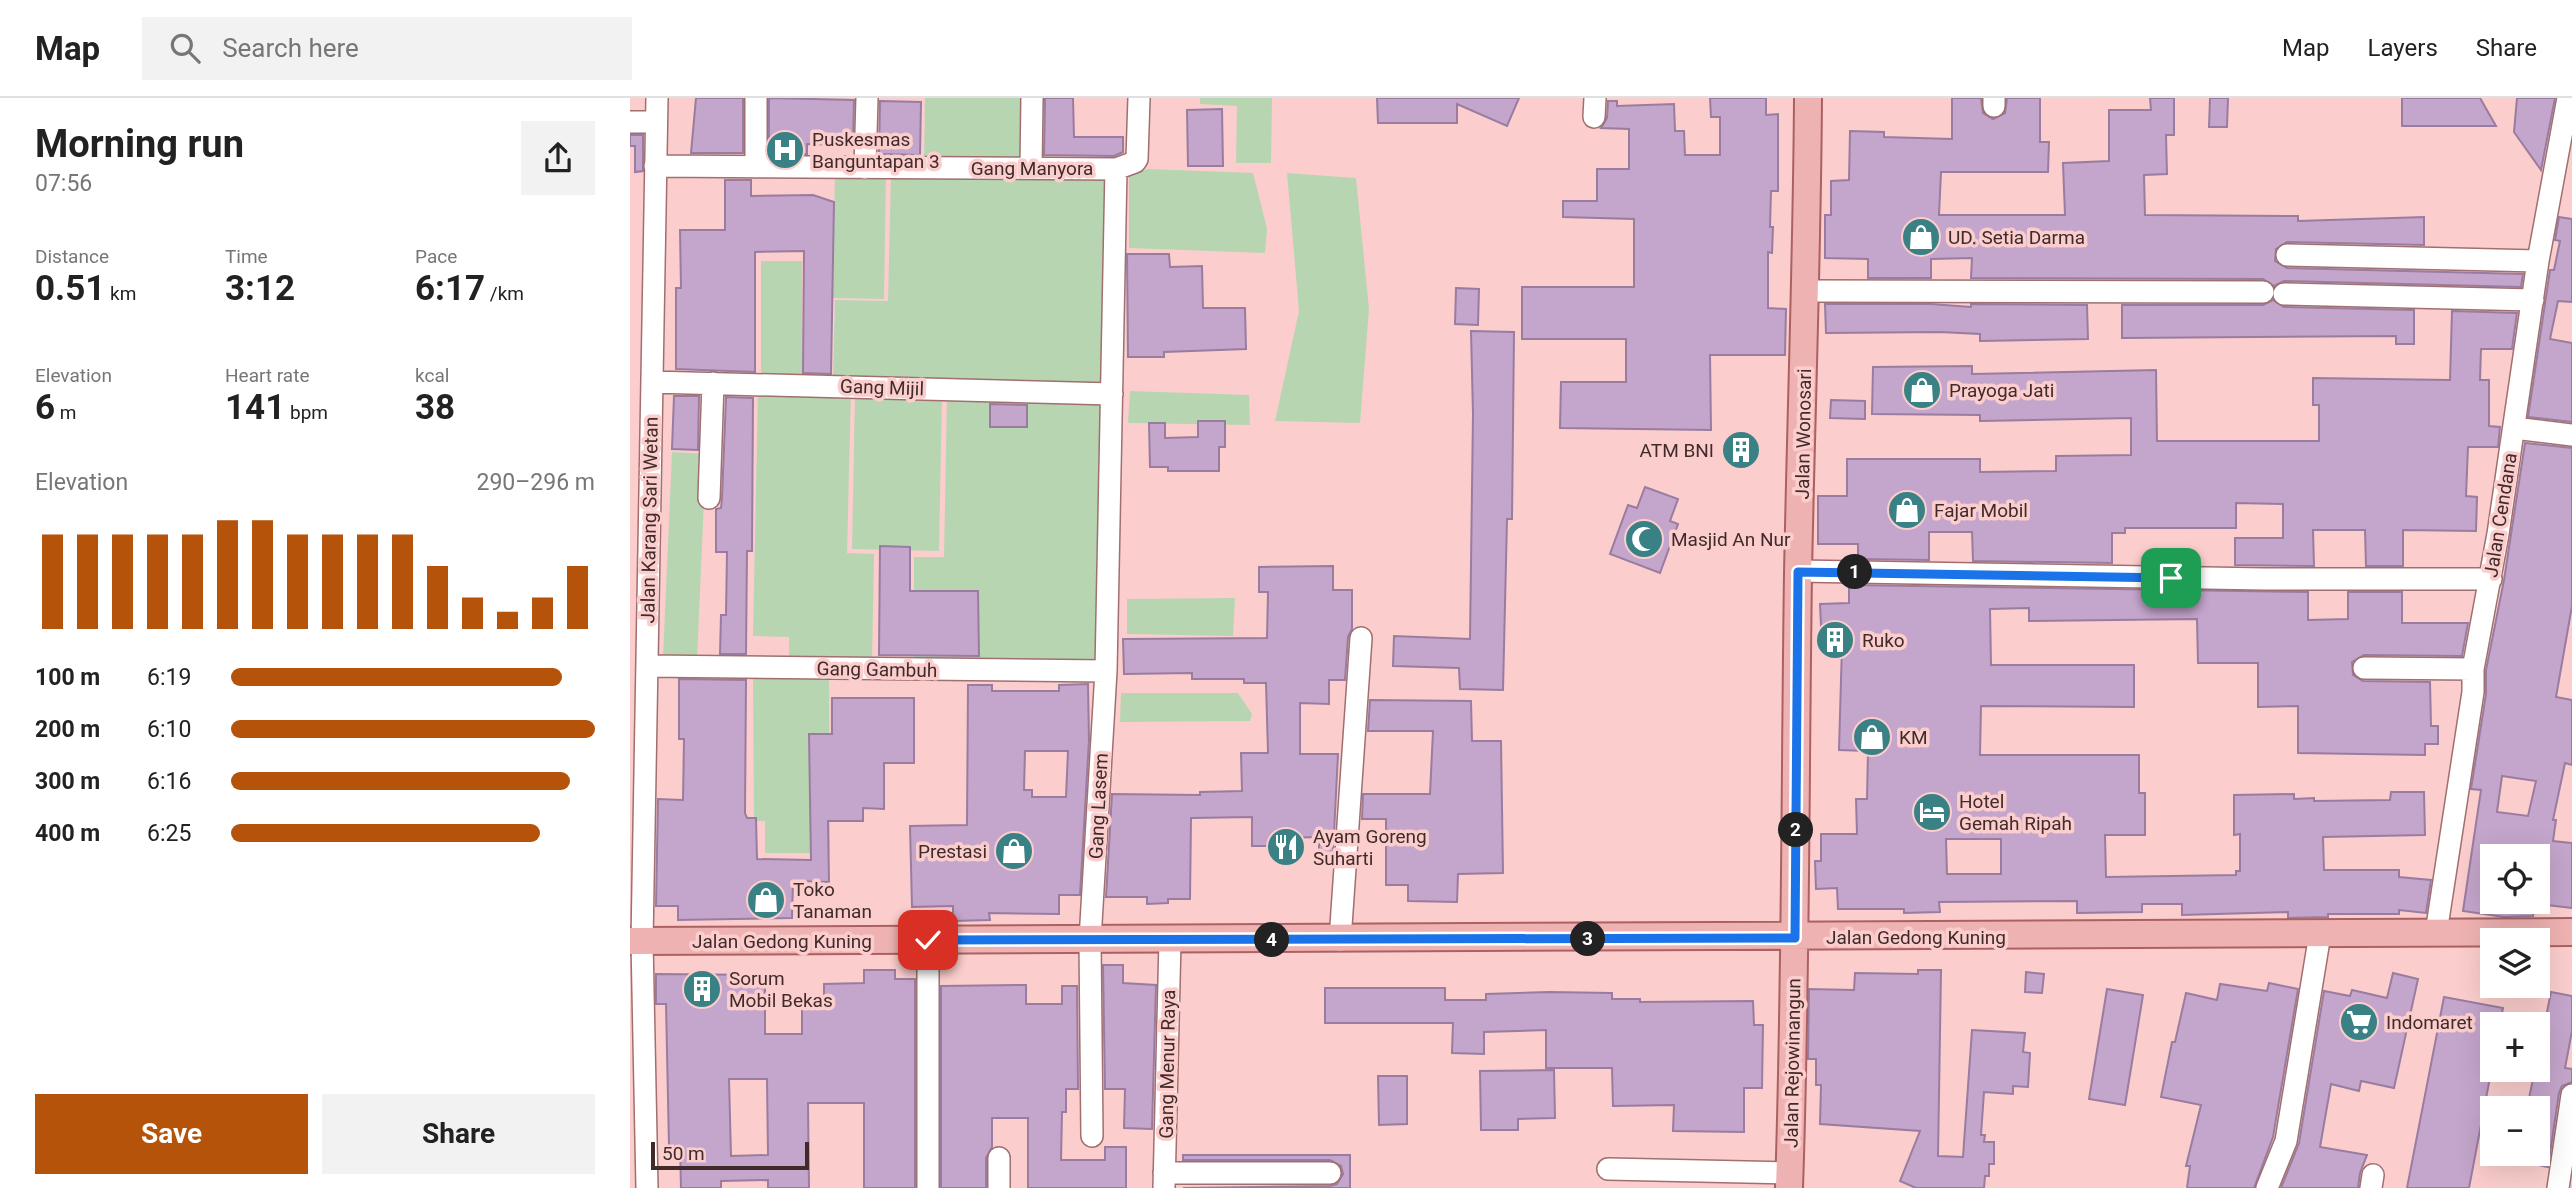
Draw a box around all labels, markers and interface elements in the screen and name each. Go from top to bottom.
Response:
search box [142,17,632,80]
text: Map [35,29,100,68]
icon: search [166,29,204,67]
text: Search here [222,33,359,63]
text: Map [2282,34,2330,62]
text: Layers [2368,34,2438,62]
text: Share [2476,34,2537,62]
button: share [521,121,595,195]
text: Morning run [35,122,244,166]
place label: Puskesmas Banguntapan 3 [812,128,940,173]
hospital icon: Puskesmas Banguntapan 3 [764,129,806,171]
street label: Gang Manyora [971,157,1093,180]
text: 07:56 [35,170,92,197]
shop icon: UD. Setia Darma [1900,216,1942,258]
place label: UD. Setia Darma [1948,226,2085,249]
text: Distance [35,245,109,268]
text: Time [225,245,268,268]
text: Pace [415,245,457,268]
text: 0.51 [35,268,105,309]
text: 3:12 [225,268,295,309]
text: 6:17 [415,268,485,309]
text: km [105,282,136,305]
text: /km [485,282,524,305]
text: Elevation [35,364,112,387]
text: Heart rate [225,364,310,387]
text: kcal [415,364,449,387]
street label: Jalan Wonosari [1791,368,1816,500]
shop icon: Prayoga Jati [1901,369,1943,411]
street label: Gang Mijil [840,375,924,400]
place label: Prayoga Jati [1949,379,2054,402]
text: 6 [35,387,55,428]
text: 141 [225,387,285,428]
text: 38 [415,387,455,428]
text: m [55,401,76,424]
text: bpm [285,401,328,424]
street label: Jalan Karang Sari Wetan [636,417,663,623]
building icon: ATM BNI [1720,429,1762,471]
place label: ATM BNI [1640,439,1714,462]
street label: Jalan Cendana [2479,451,2522,579]
text: Elevation [35,469,128,496]
text: 290–296 m [476,469,595,496]
shop icon: Fajar Mobil [1886,489,1928,531]
place label: Fajar Mobil [1934,499,2028,522]
mosque icon: Masjid An Nur [1623,518,1665,560]
place label: Masjid An Nur [1671,528,1791,551]
pin [2141,548,2201,608]
pin: 1 [1838,554,1872,589]
icon: arrive [2152,559,2190,597]
text: 1 [1849,560,1860,583]
building icon: Ruko [1814,619,1856,661]
place label: Ruko [1862,629,1905,652]
street label: Gang Gambuh [816,657,938,682]
text: 100 m [35,664,100,691]
text: 6:19 [147,664,191,691]
text: 200 m [35,716,100,743]
text: 6:10 [147,716,191,743]
shop icon: KM [1851,716,1893,758]
place label: KM [1899,726,1928,749]
street label: Gang Lasem [1084,752,1113,860]
text: 300 m [35,768,100,795]
text: 6:16 [147,768,191,795]
place label: Hotel Gemah Ripah [1959,790,2072,835]
hotel icon: Hotel Gemah Ripah [1911,791,1953,833]
pin: 2 [1778,812,1814,848]
text: 2 [1790,818,1801,841]
text: 400 m [35,820,100,847]
text: 6:25 [147,820,191,847]
place label: Ayam Goreng Suharti [1313,825,1427,870]
restaurant icon: Ayam Goreng Suharti [1265,826,1307,868]
shop icon: Prestasi [993,830,1035,872]
place label: Prestasi [918,840,987,863]
map controls [2480,844,2550,1166]
button: locate [2480,844,2550,914]
place label: Toko Tanaman [793,878,872,923]
shop icon: Toko Tanaman [745,879,787,921]
pin [898,910,958,970]
icon: check [909,921,947,959]
pin: 4 [1254,922,1290,958]
pin: 3 [1570,922,1606,956]
street label: Jalan Gedong Kuning [1826,926,2006,949]
text: 3 [1582,927,1593,950]
text: 4 [1266,928,1277,951]
button: layers [2480,928,2550,998]
street label: Jalan Gedong Kuning [692,930,872,953]
place label: Sorum Mobil Bekas [729,967,833,1012]
building icon: Sorum Mobil Bekas [681,968,723,1010]
street label: Jalan Rejowinangun [1780,978,1805,1148]
street label: Gang Menur Raya [1155,989,1180,1139]
supermarket icon: Indomaret [2338,1001,2380,1043]
place label: Indomaret [2386,1011,2473,1034]
button: + [2480,1012,2550,1082]
button: Save [35,1094,308,1174]
button: Share [322,1094,595,1174]
button: − [2480,1096,2550,1166]
scale bar [651,1139,808,1171]
text: 50 m [662,1142,705,1165]

